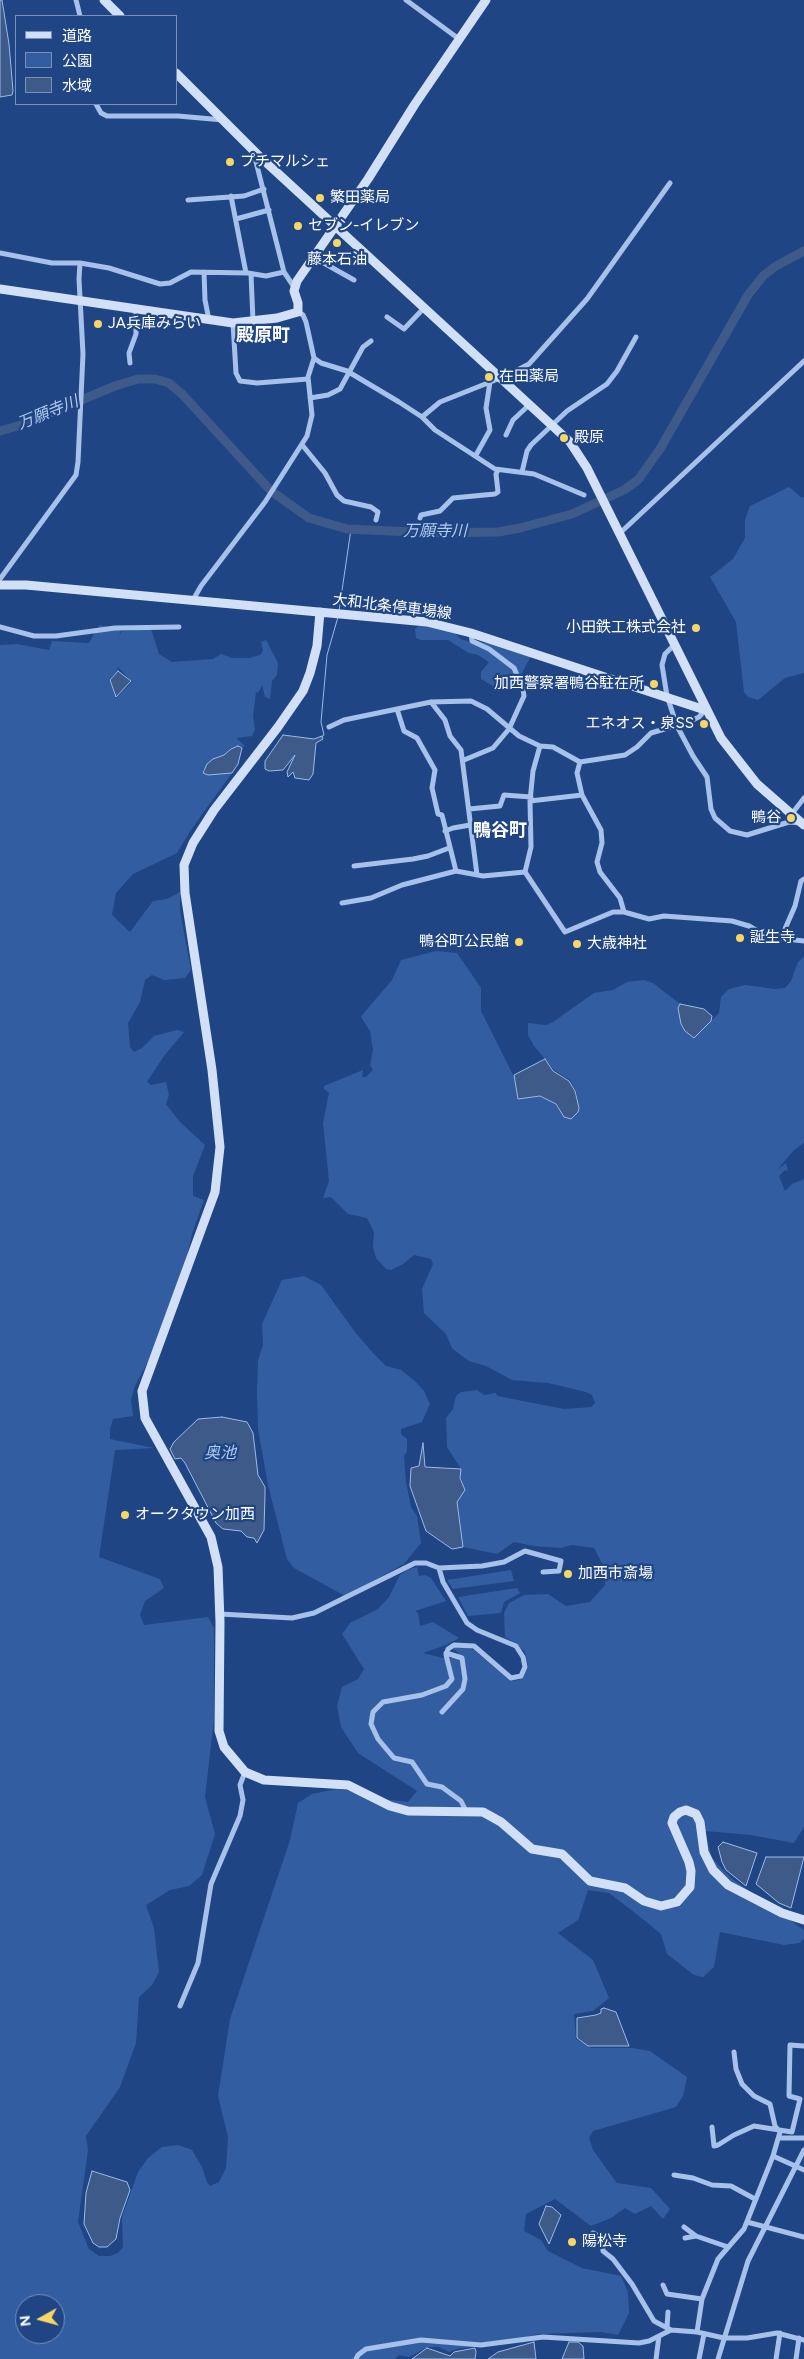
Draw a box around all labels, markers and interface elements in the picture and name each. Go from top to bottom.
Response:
legend [15,15,178,105]
text: 道路 [62,27,92,45]
text: 公園 [62,52,92,70]
text: 水域 [62,77,92,95]
place label: プチマルシェ [240,153,330,171]
marker: プチマルシェ [224,156,236,168]
place label: 繁田薬局 [330,189,390,207]
marker: 繁田薬局 [314,192,326,204]
place label: セブン-イレブン [308,217,419,235]
marker: セブン-イレブン [292,220,304,232]
marker: 藤本石油 [331,237,343,249]
place label: 藤本石油 [307,251,367,269]
place label: JA兵庫みらい [108,315,201,333]
marker: JA兵庫みらい [92,318,104,330]
district label: 殿原町 [236,325,290,347]
place label: 在田薬局 [499,368,559,386]
marker: 在田薬局 [483,371,495,383]
water label: 万願寺川 [15,392,81,434]
place label: 殿原 [574,429,604,447]
marker: 殿原 [558,432,570,444]
water label: 万願寺川 [403,521,467,541]
street label: 大和北条停車場線 [331,591,453,623]
place label: 小田鉄工株式会社 [566,619,686,637]
marker: 小田鉄工株式会社 [690,622,702,634]
place label: 加西警察署鴨谷駐在所 [494,675,644,693]
marker: 加西警察署鴨谷駐在所 [648,678,660,690]
place label: エネオス・泉SS [586,715,694,733]
marker: エネオス・泉SS [698,718,710,730]
place label: 鴨谷 [751,809,781,827]
marker: 鴨谷 [785,812,797,824]
district label: 鴨谷町 [473,820,527,842]
place label: 誕生寺 [750,929,795,947]
marker: 誕生寺 [734,932,746,944]
place label: 鴨谷町公民館 [419,933,509,951]
place label: 大歳神社 [587,935,647,953]
marker: 鴨谷町公民館 [513,936,525,948]
marker: 大歳神社 [571,938,583,950]
water label: 奥池 [204,1443,236,1463]
place label: オークタウン加西 [135,1506,255,1524]
marker: オークタウン加西 [119,1509,131,1521]
place label: 加西市斎場 [578,1565,653,1583]
marker: 加西市斎場 [562,1568,574,1580]
place label: 陽松寺 [582,2233,627,2251]
marker: 陽松寺 [566,2236,578,2248]
north arrow [15,2294,65,2344]
text: N [17,2314,35,2327]

